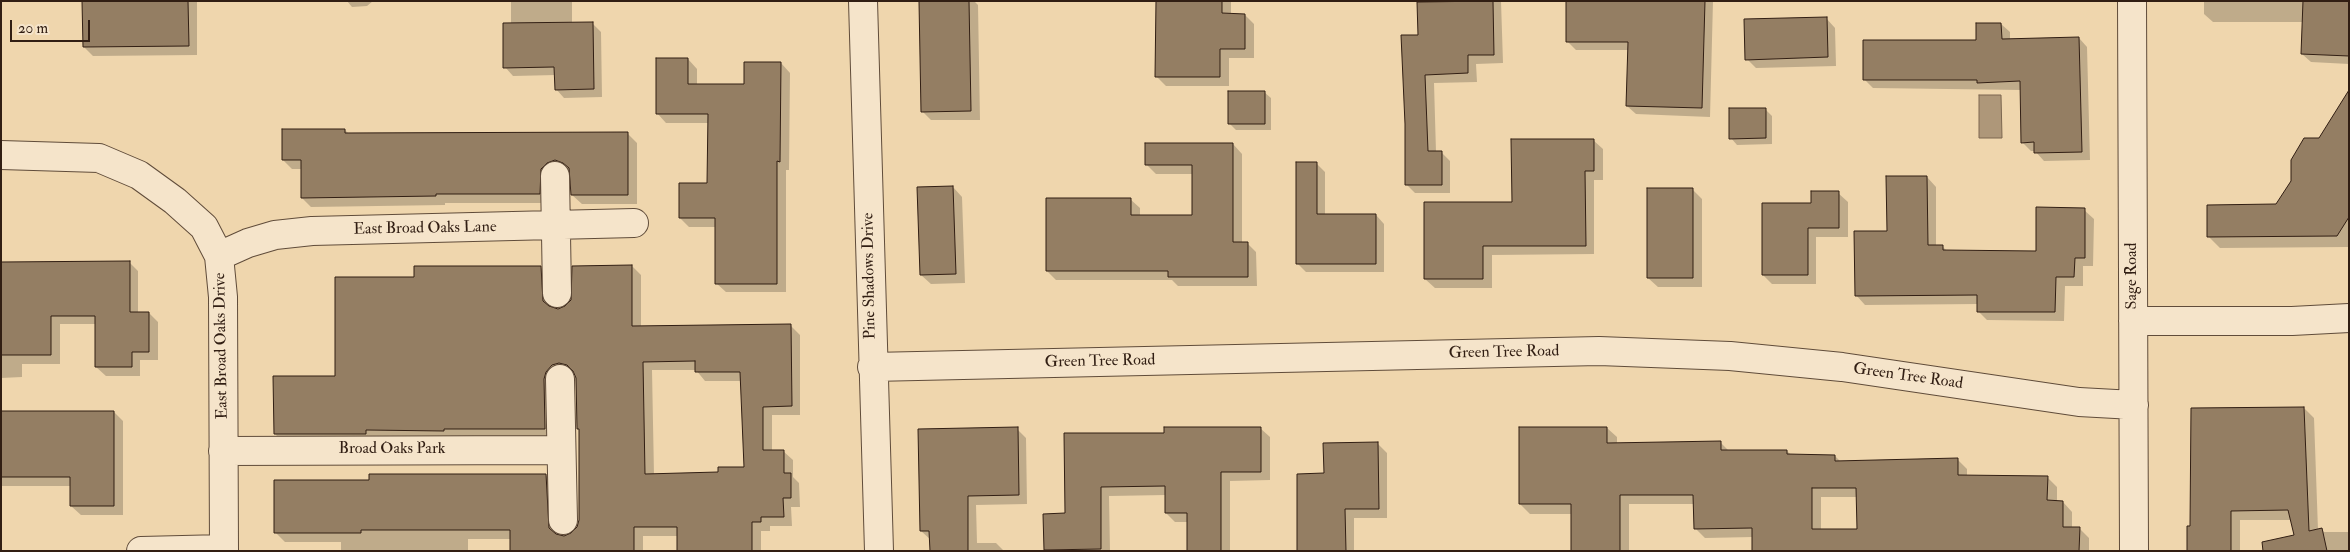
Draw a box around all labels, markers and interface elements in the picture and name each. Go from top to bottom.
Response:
scale bar [12,10,92,42]
text: 20 m [18,19,48,38]
street label: Pine Shadows Drive [859,213,881,339]
street label: East Broad Oaks Lane [353,218,497,240]
street label: Sage Road [2123,243,2143,309]
street label: East Broad Oaks Drive [211,273,233,419]
street label: Green Tree Road [1449,342,1559,364]
street label: Green Tree Road [1045,351,1155,373]
street label: Green Tree Road [1852,360,1964,394]
street label: Broad Oaks Park [339,440,445,460]

